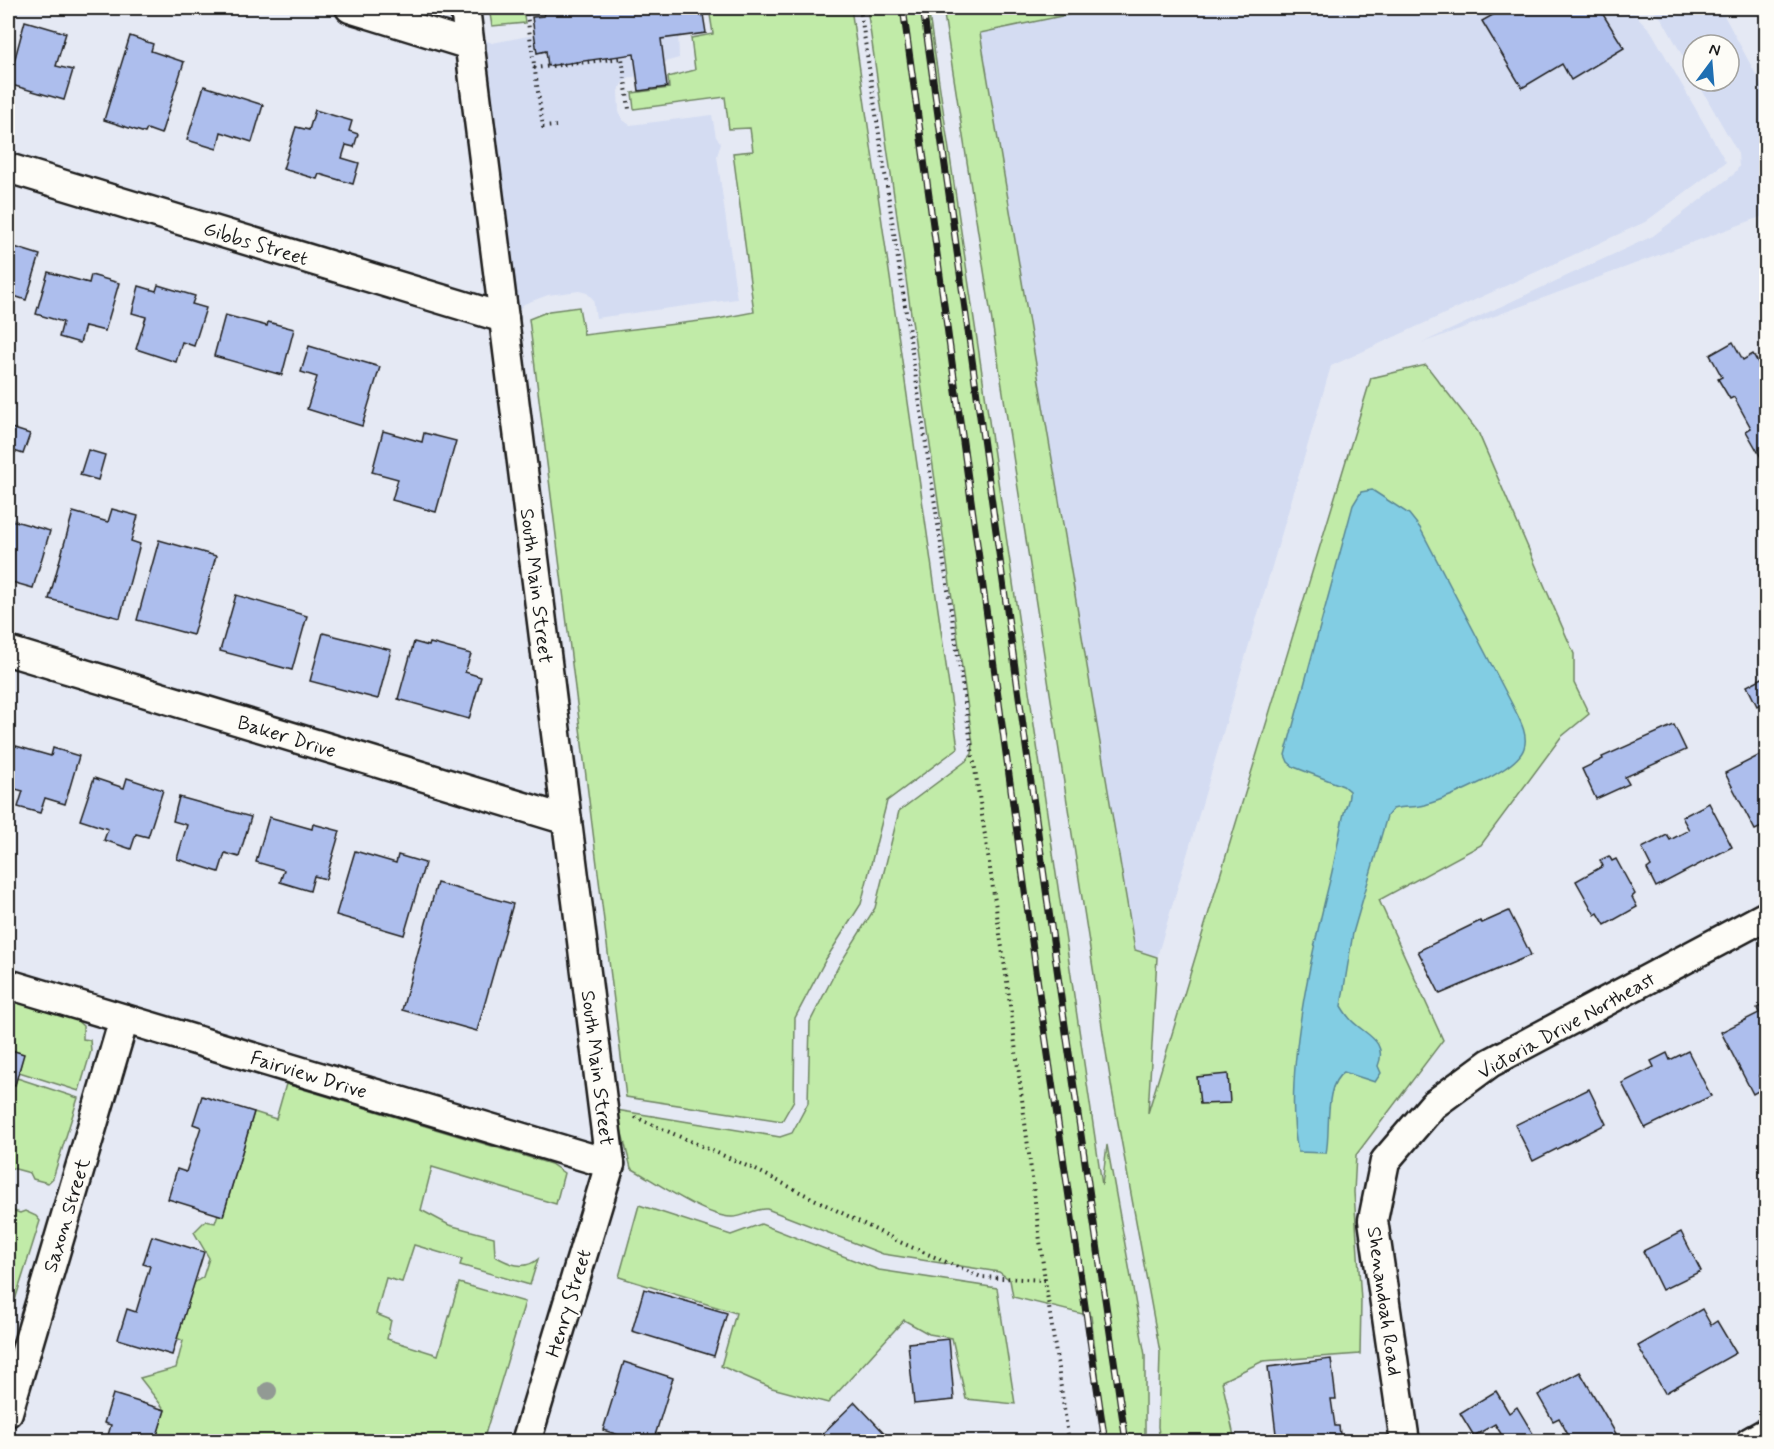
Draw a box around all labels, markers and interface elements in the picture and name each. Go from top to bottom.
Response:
north arrow [1681,33,1741,93]
text: N [1707,38,1723,62]
street label: Gibbs Street [200,216,311,273]
street label: South Main Street [513,507,558,665]
street label: Baker Drive [234,710,339,765]
street label: Victoria Drive Northeast [1473,966,1661,1086]
street label: South Main Street [574,989,619,1147]
street label: Fairview Drive [247,1045,370,1106]
street label: Saxon Street [37,1155,98,1276]
street label: Shenandoah Road [1360,1225,1407,1378]
street label: Henry Street [540,1246,599,1361]

